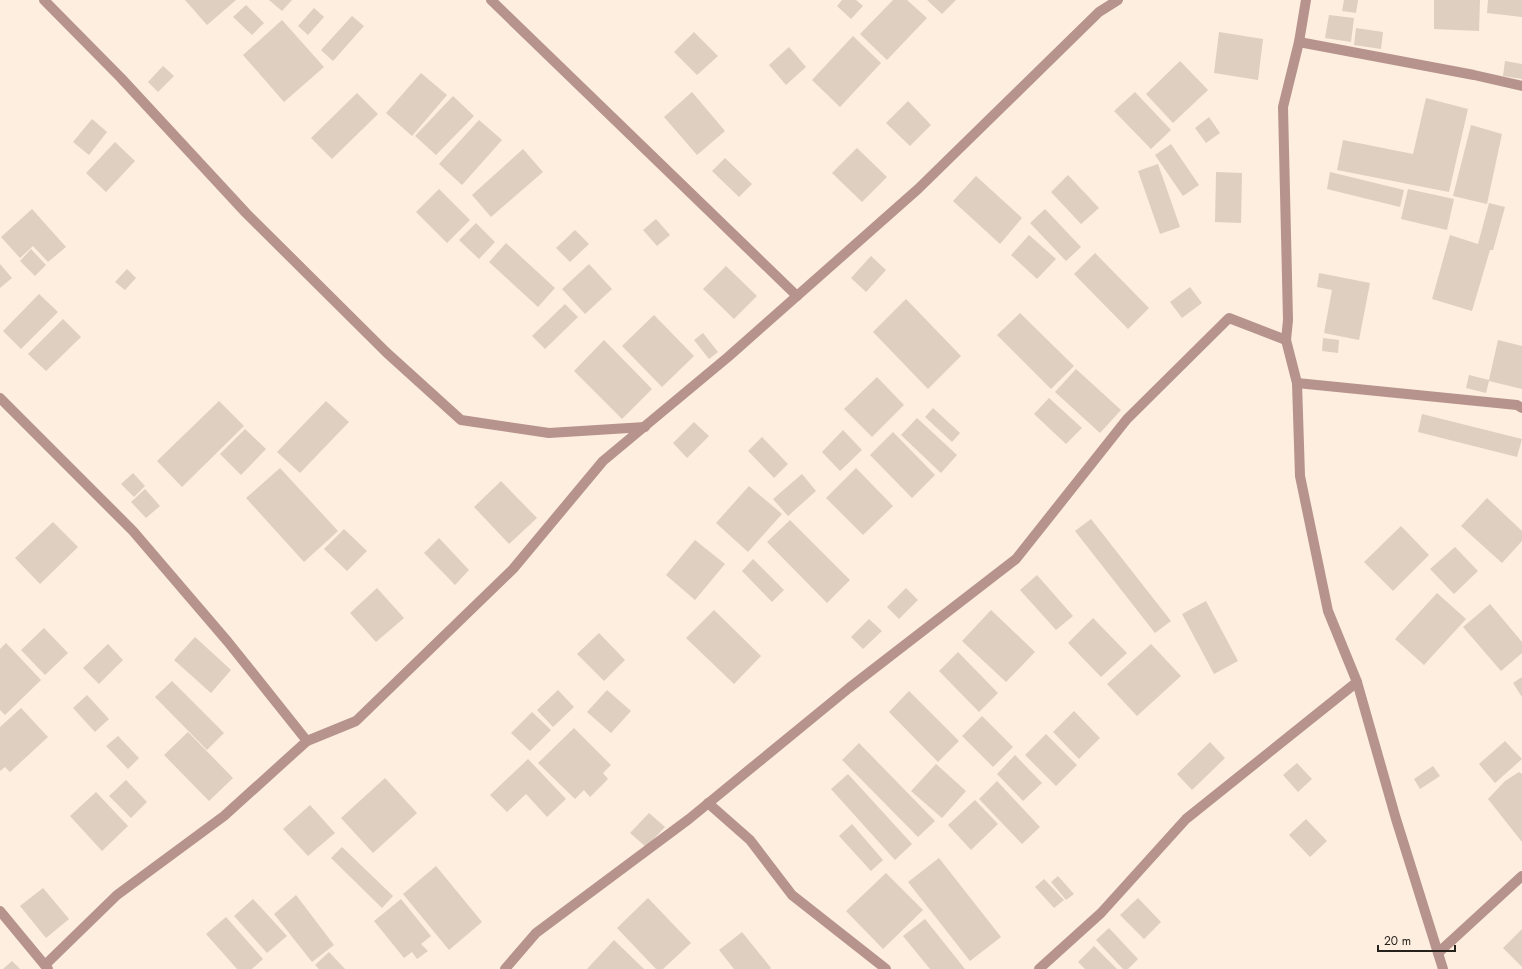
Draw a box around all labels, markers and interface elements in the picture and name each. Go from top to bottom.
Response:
scale bar [1378,927,1455,953]
text: 20 m [1384,932,1411,950]

